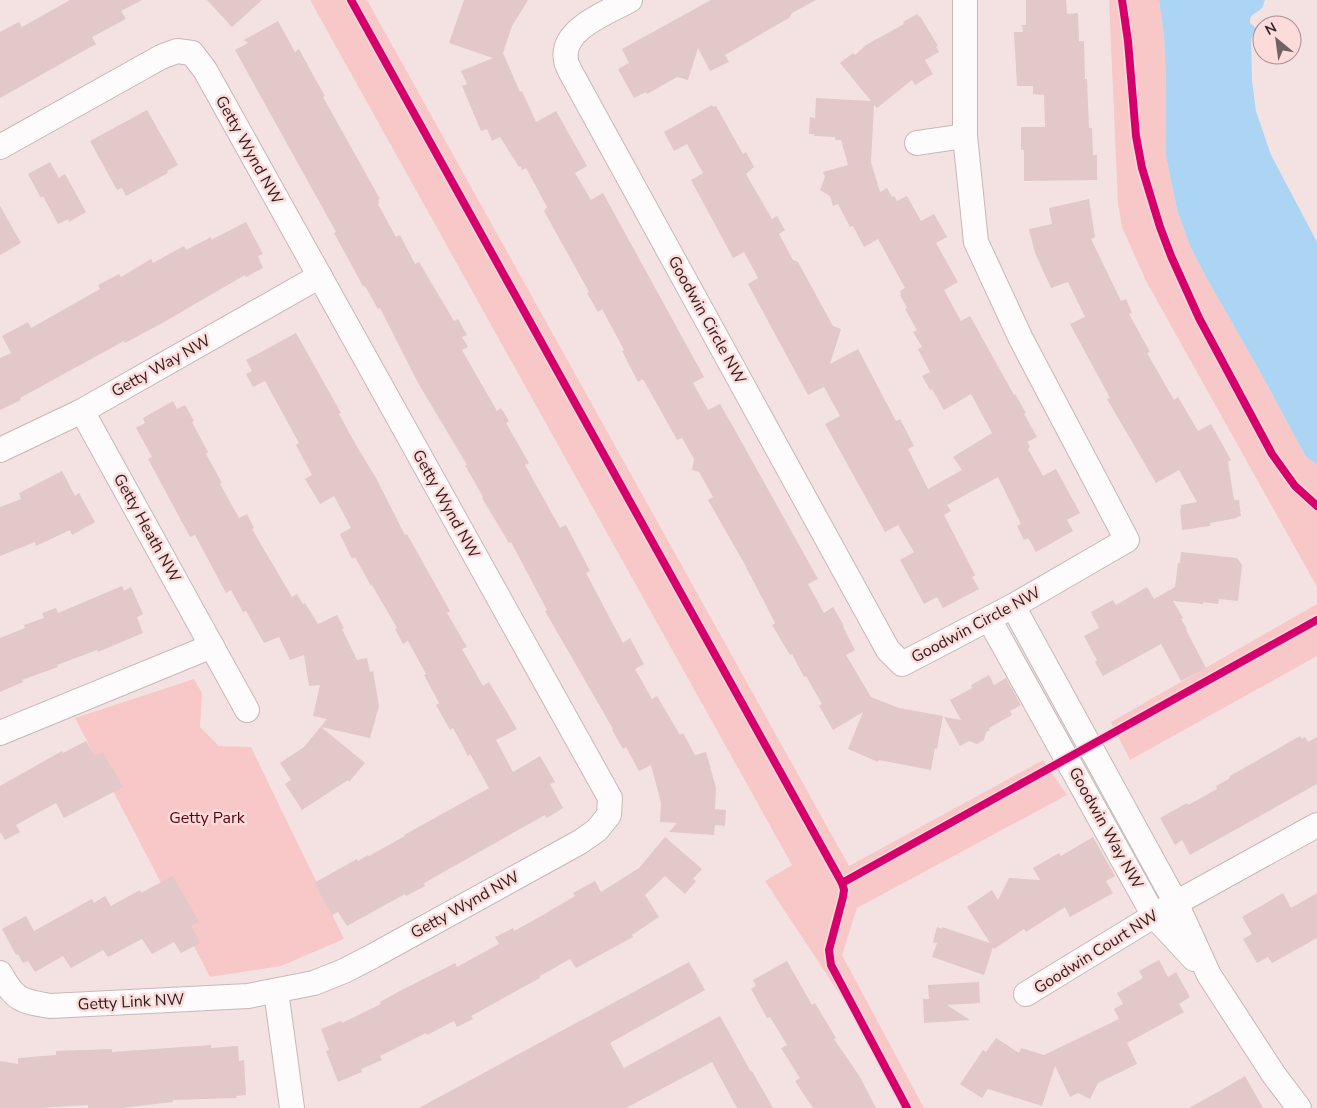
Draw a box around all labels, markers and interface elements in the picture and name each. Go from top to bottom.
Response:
north arrow [1252,15,1302,65]
text: N [1262,18,1280,40]
street label: Getty Wynd NW [210,92,288,209]
street label: Goodwin Circle NW [663,252,752,388]
street label: Getty Way NW [107,329,215,402]
street label: Getty Wynd NW [407,446,485,563]
street label: Getty Heath NW [108,470,186,587]
street label: Goodwin Circle NW [908,581,1045,668]
street label: Goodwin Way NW [1063,763,1149,893]
park label: Getty Park [169,807,246,829]
street label: Getty Wynd NW [407,866,524,944]
street label: Goodwin Court NW [1030,905,1163,999]
street label: Getty Link NW [77,988,185,1016]

